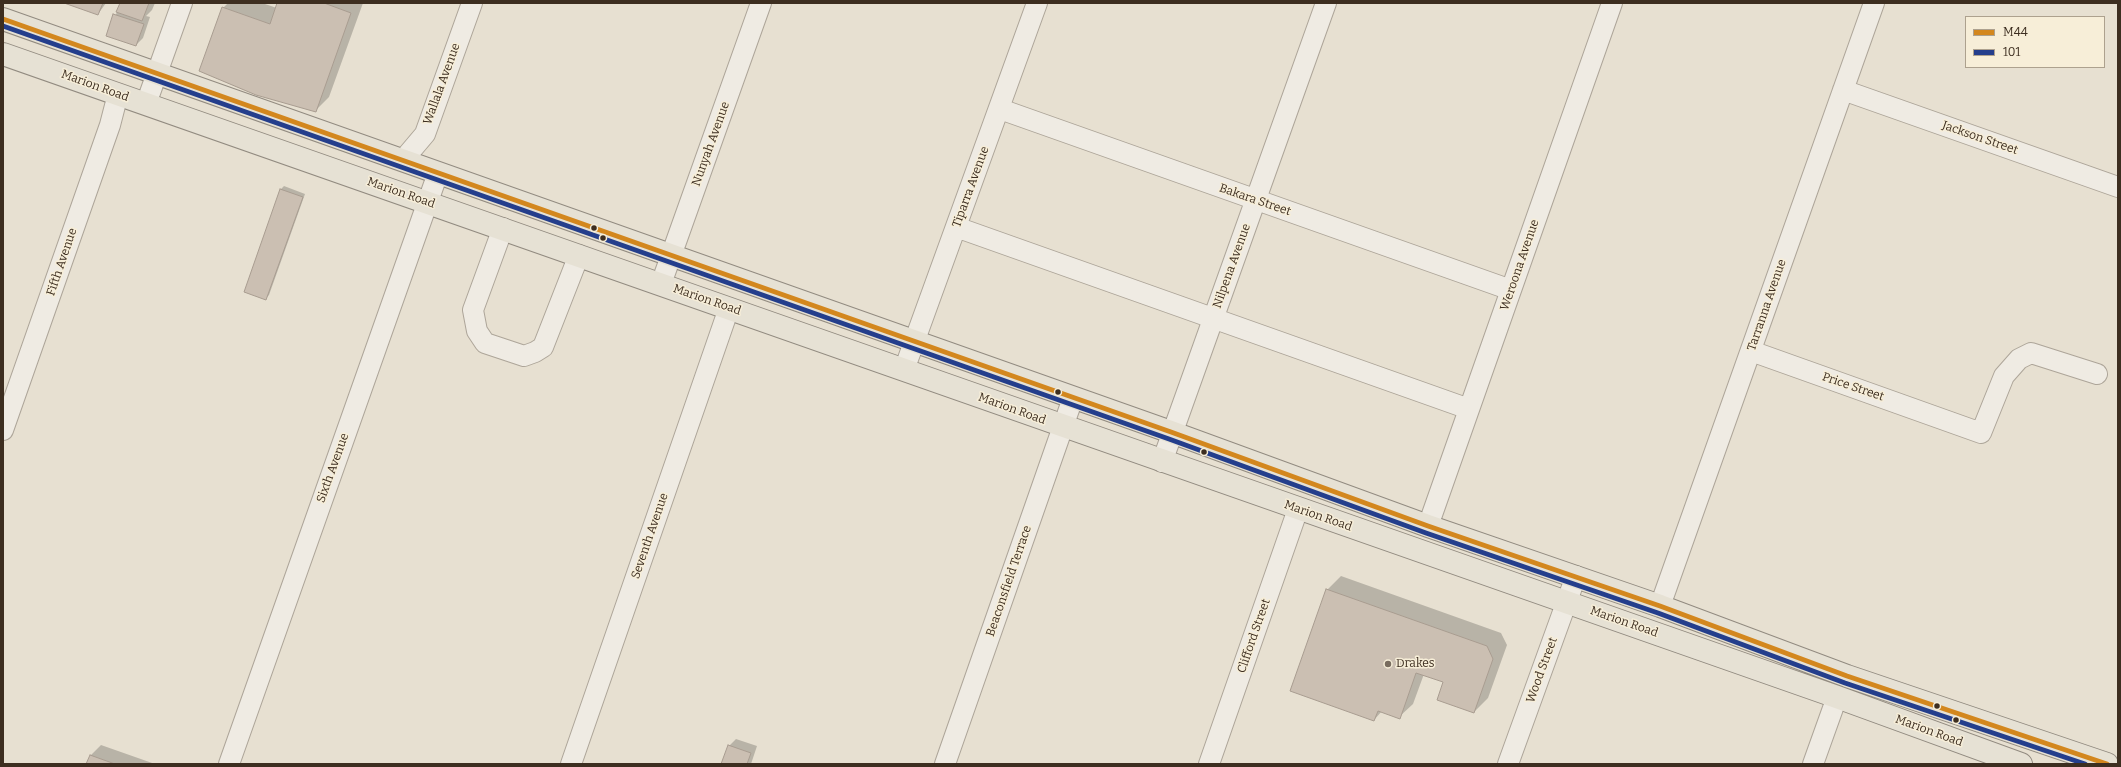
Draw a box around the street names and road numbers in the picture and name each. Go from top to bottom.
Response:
street label: Wallala Avenue [421,41,463,127]
street label: Marion Road [59,67,131,105]
street label: Nunyah Avenue [689,100,733,188]
street label: Jackson Street [1940,118,2020,158]
street label: Tiparra Avenue [950,144,992,230]
street label: Marion Road [365,175,437,211]
street label: Bakara Street [1217,181,1293,219]
street label: Weroona Avenue [1498,217,1542,313]
street label: Nilpena Avenue [1210,222,1254,310]
street label: Fifth Avenue [44,226,80,298]
street label: Tarranna Avenue [1745,257,1789,353]
street label: Marion Road [671,282,743,318]
street label: Price Street [1820,370,1886,404]
street label: Marion Road [976,390,1048,428]
street label: Sixth Avenue [314,431,352,505]
street label: Seventh Avenue [629,491,671,581]
street label: Marion Road [1282,498,1354,534]
street label: Beaconsfield Terrace [983,524,1035,638]
street label: Clifford Street [1235,597,1273,675]
street label: Marion Road [1588,604,1660,640]
street label: Wood Street [1524,635,1560,705]
street label: Marion Road [1893,712,1965,750]

